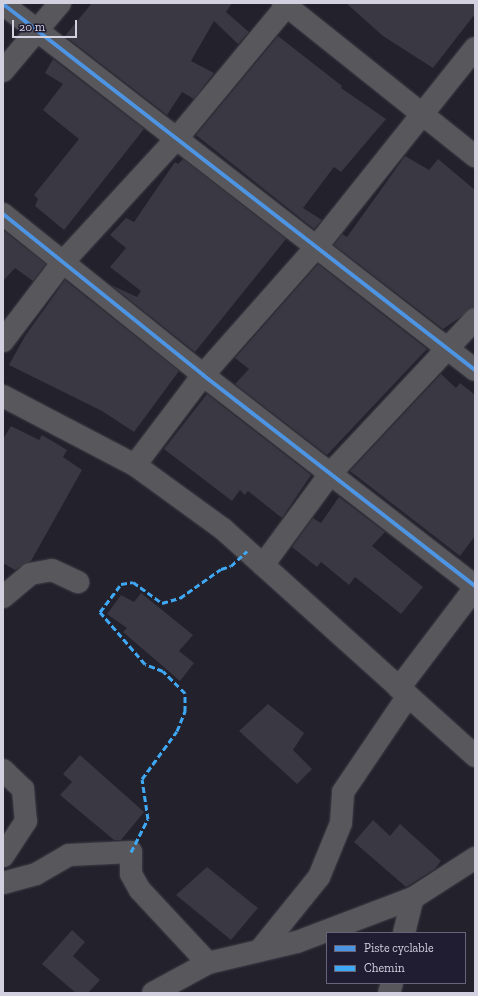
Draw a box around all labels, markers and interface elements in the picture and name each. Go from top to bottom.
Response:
scale bar [14,12,79,38]
text: 20 m [19,20,45,34]
legend [326,932,466,984]
text: Piste cyclable [364,941,434,955]
text: Chemin [364,961,405,975]

